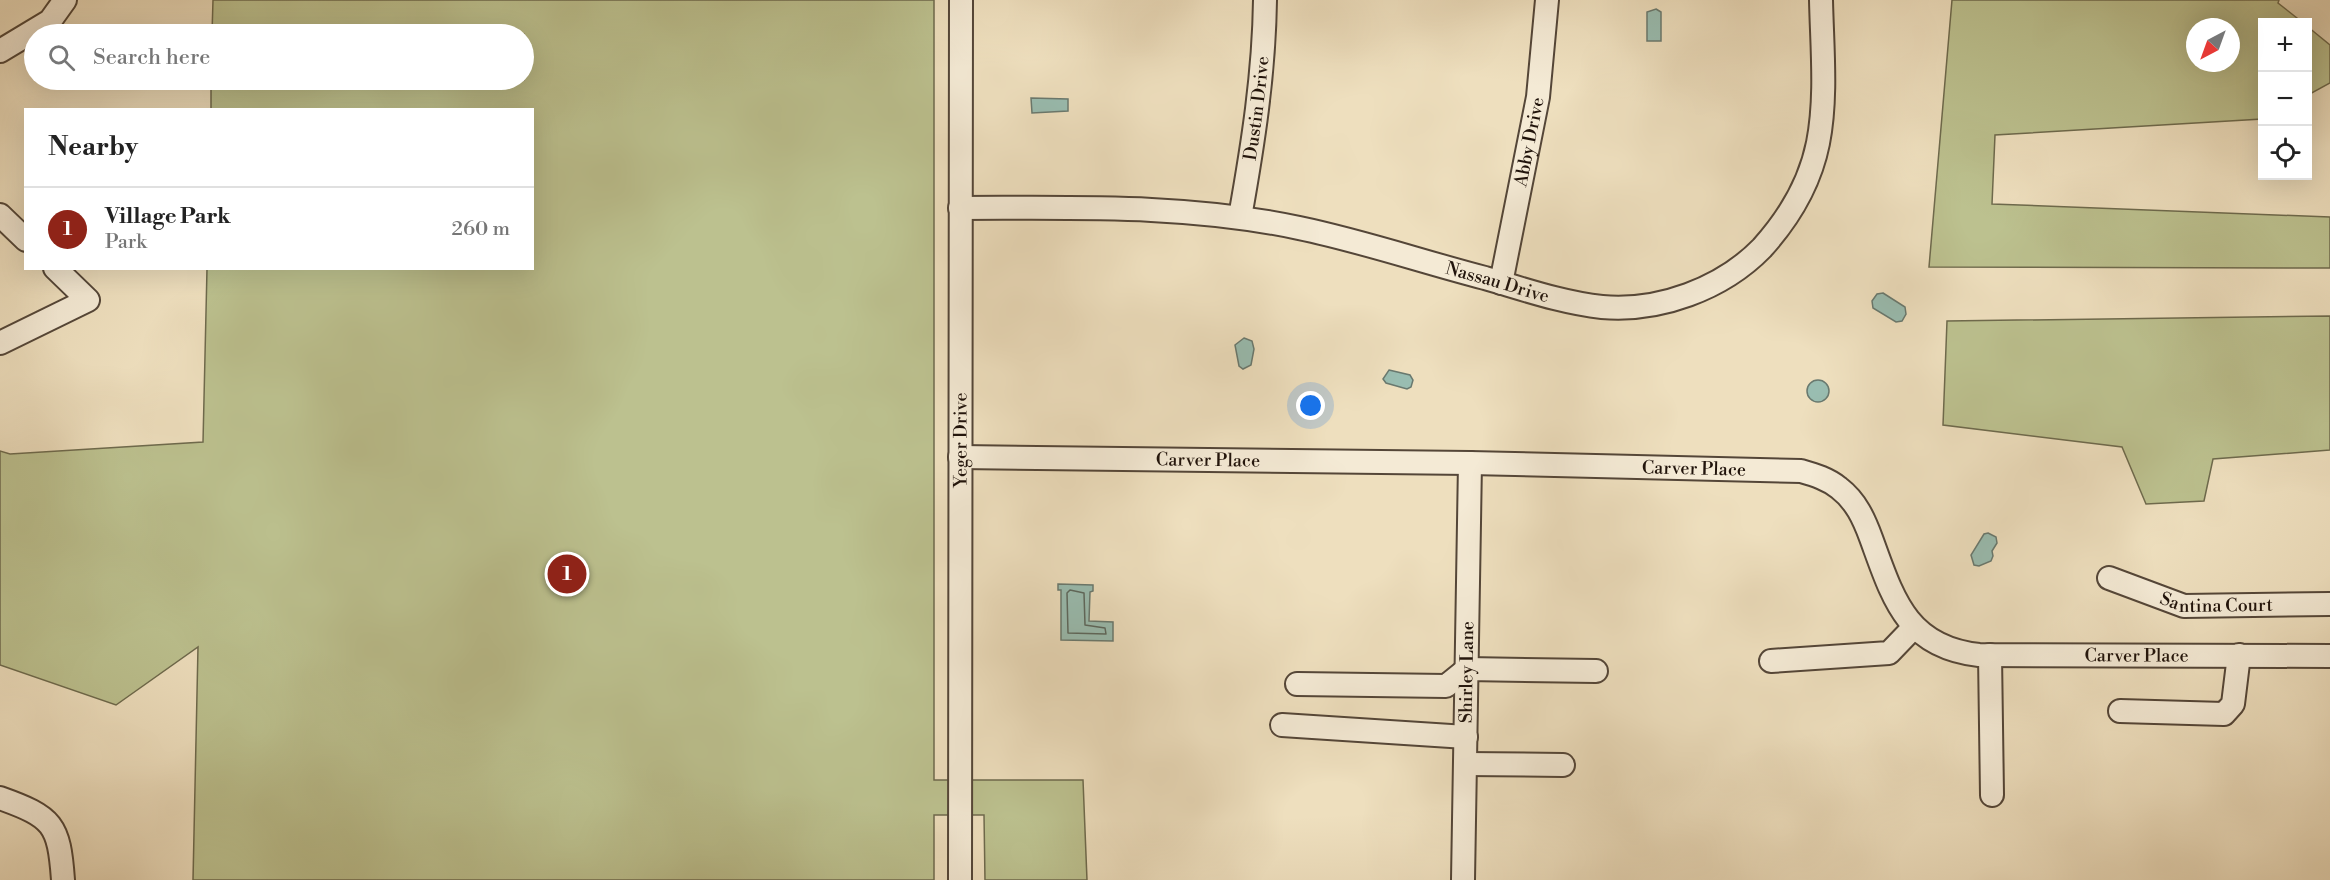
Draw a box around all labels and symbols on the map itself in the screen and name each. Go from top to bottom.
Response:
north arrow [2186,18,2240,72]
street label: Dustin Drive [1238,55,1274,162]
street label: Abby Drive [1509,95,1549,189]
street label: Nassau Drive [1443,256,1552,308]
your location [1296,391,1325,420]
street label: Yeger Drive [949,392,972,489]
street label: Carver Place [1156,448,1260,472]
street label: Carver Place [1642,456,1746,481]
pin: 1 [548,552,586,596]
street label: Santina Court [2157,587,2273,618]
street label: Shirley Lane [1454,621,1479,723]
street label: Carver Place [2084,644,2189,667]

